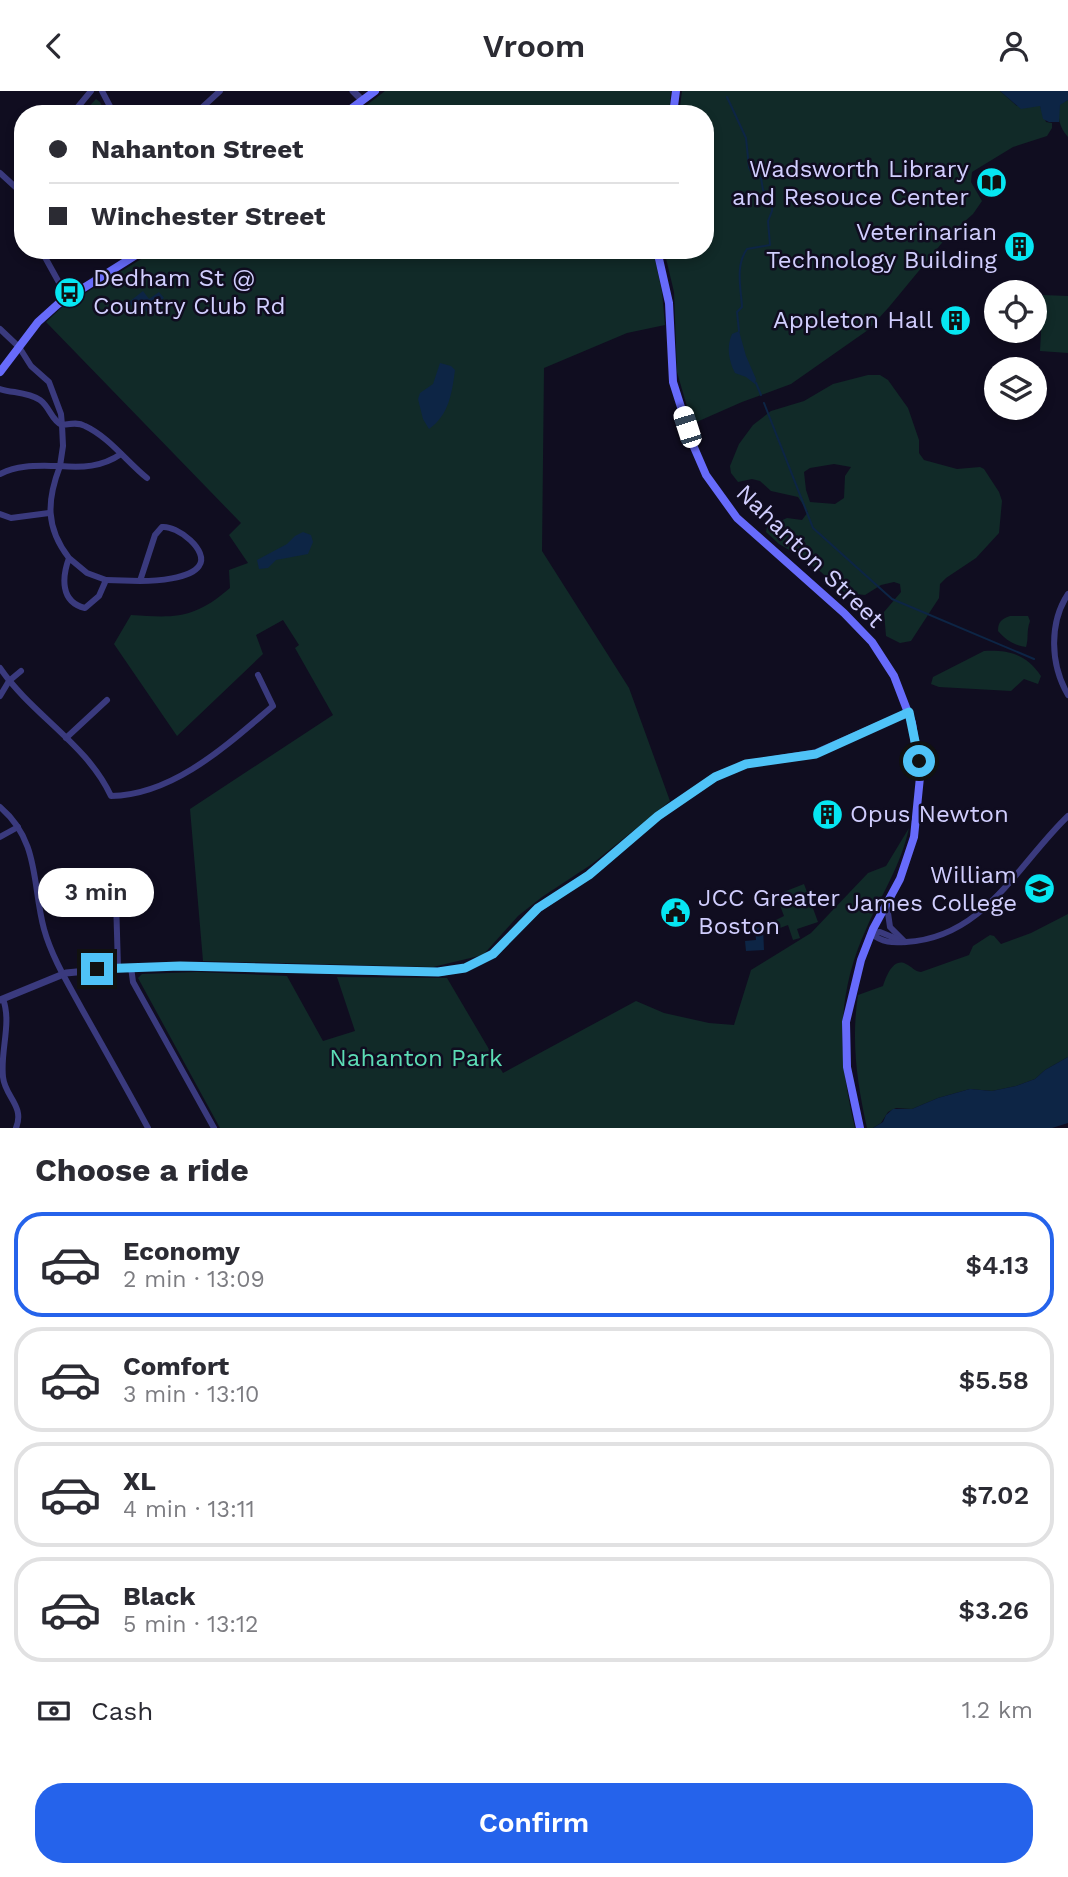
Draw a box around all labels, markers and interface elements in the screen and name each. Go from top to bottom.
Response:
icon: back [35,27,73,65]
text: Vroom [483,27,585,65]
icon: person [995,27,1033,65]
text: Nahanton Street [91,134,303,164]
place label: Wadsworth Library and Resouce Center [732,155,970,211]
library icon: Wadsworth Library and Resouce Center [975,166,1009,200]
text: Winchester Street [91,201,325,231]
place label: Veterinarian Technology Building [766,218,997,274]
building icon: Veterinarian Technology Building [1003,229,1037,263]
place label: Dedham St @ Country Club Rd [93,264,286,320]
bus stop icon: Dedham St @ Country Club Rd [53,275,87,309]
map controls [984,280,1047,420]
button: locate [984,280,1047,343]
building icon: Appleton Hall [939,303,973,337]
place label: Appleton Hall [773,306,934,334]
button: layers [984,357,1047,420]
car [671,404,704,450]
street label: Nahanton Street [731,479,889,633]
route start [903,745,935,777]
building icon: Opus Newton [810,797,844,831]
place label: Opus Newton [850,800,1009,828]
place label: William James College [847,861,1017,917]
callout: 3 min [39,867,155,917]
school or university icon: William James College [1023,872,1057,906]
text: 3 min [64,879,128,906]
place label: JCC Greater Boston [698,884,840,940]
public building icon: JCC Greater Boston [658,895,692,929]
route end [81,953,113,985]
park label: Nahanton Park [329,1044,503,1072]
text: Choose a ride [35,1151,249,1189]
icon: car [39,1233,102,1296]
text: Economy [123,1236,240,1266]
text: $4.13 [966,1250,1029,1280]
text: 2 min · 13:09 [123,1266,265,1293]
icon: car [39,1348,102,1411]
text: Comfort [123,1351,229,1381]
text: $5.58 [959,1365,1029,1395]
text: 3 min · 13:10 [123,1381,259,1408]
icon: car [39,1463,102,1526]
text: XL [123,1466,156,1496]
text: $7.02 [961,1480,1029,1510]
text: 4 min · 13:11 [123,1496,255,1523]
icon: car [39,1578,102,1641]
text: Black [123,1581,195,1611]
text: $3.26 [959,1595,1029,1625]
text: 5 min · 13:12 [123,1611,259,1638]
icon: cash [35,1692,73,1730]
text: Cash [91,1696,153,1726]
text: 1.2 km [962,1697,1033,1724]
button: Confirm [35,1783,1033,1863]

